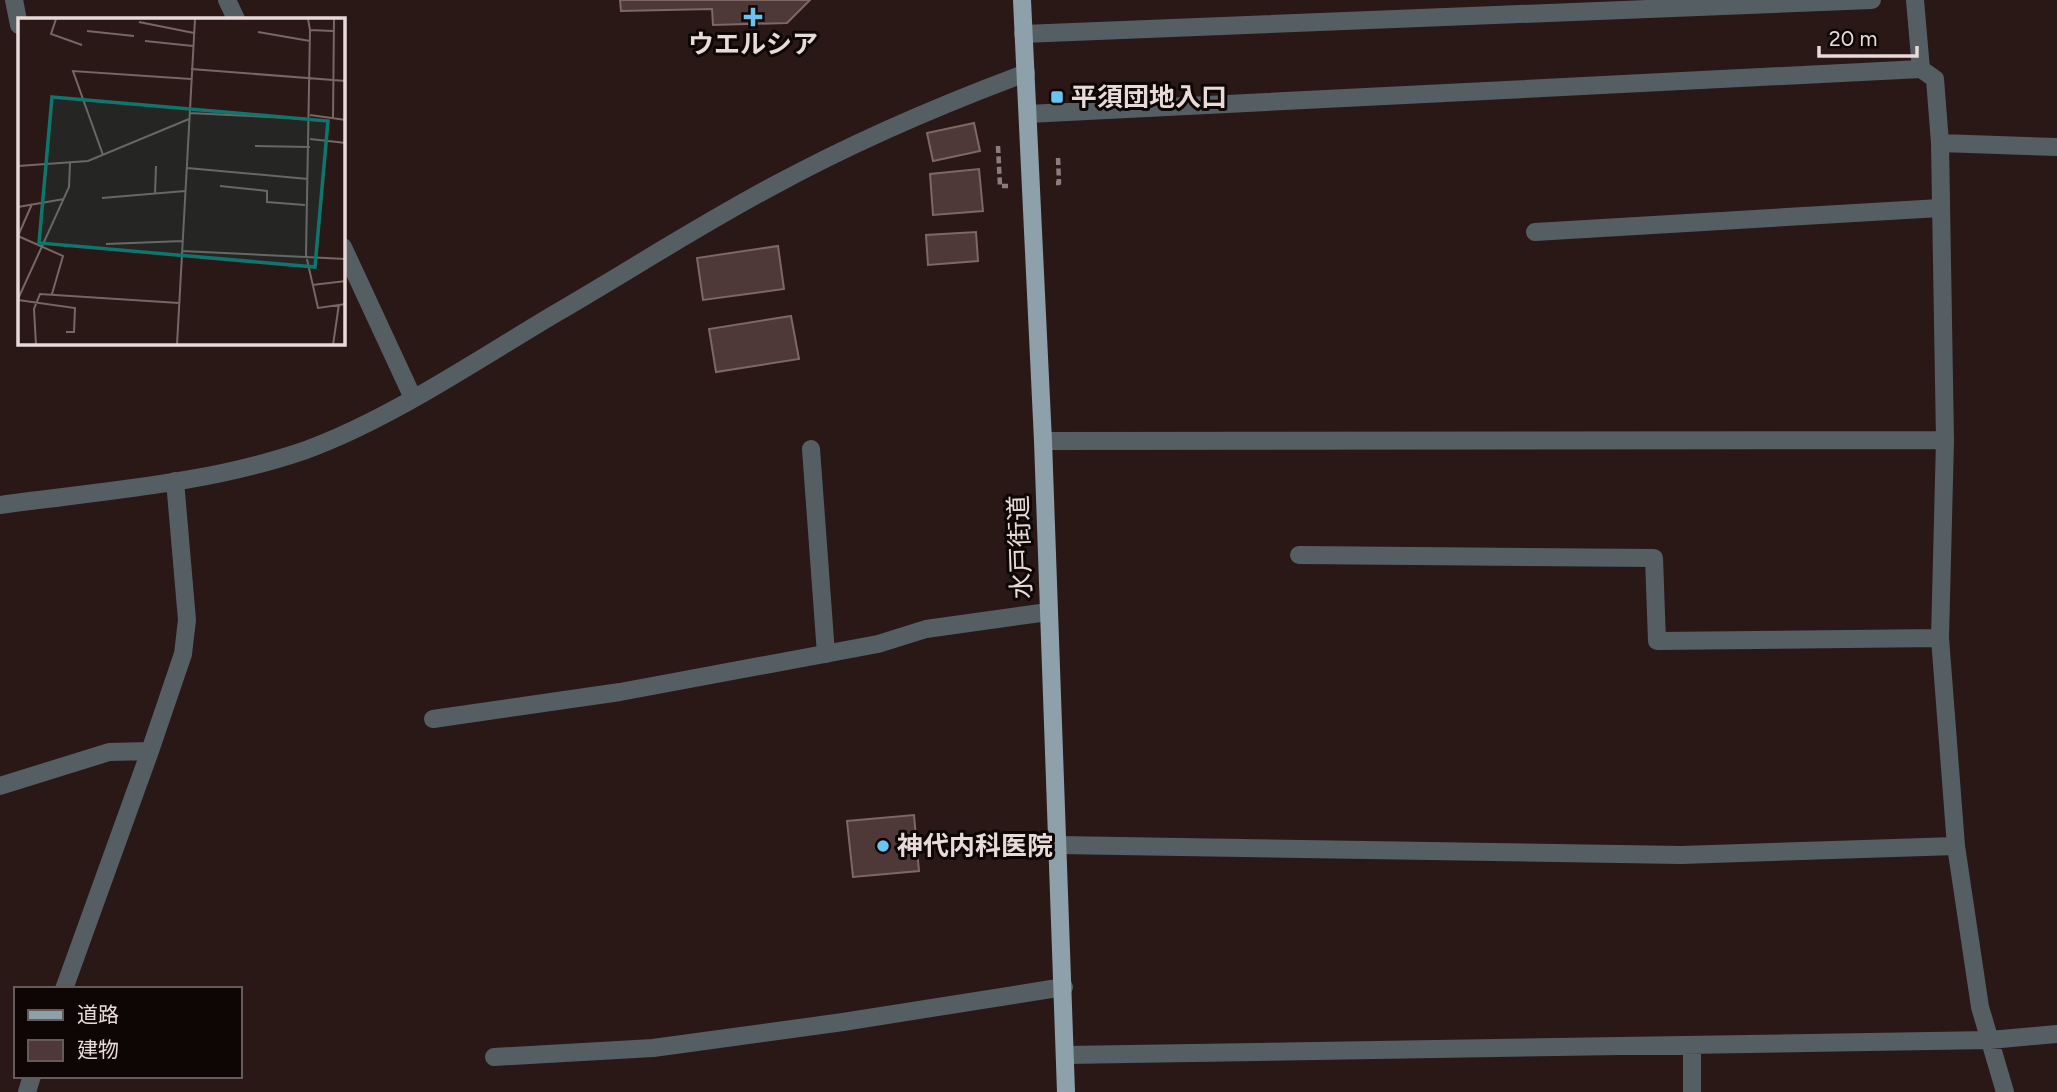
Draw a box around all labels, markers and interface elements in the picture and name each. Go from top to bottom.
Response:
marker: ウエルシア [745,9,761,25]
scale bar [1819,14,1917,58]
inset map [18,18,345,345]
text: 20 m [1829,26,1877,51]
place label: ウエルシア [688,28,818,60]
place label: 平須団地入口 [1071,81,1227,113]
marker: 平須団地入口 [1049,89,1065,105]
street label: 水戸街道 [1002,494,1038,600]
place label: 神代内科医院 [897,830,1053,862]
marker: 神代内科医院 [875,838,891,854]
legend [14,987,242,1078]
text: 道路 [77,1002,119,1027]
text: 建物 [77,1037,119,1062]

